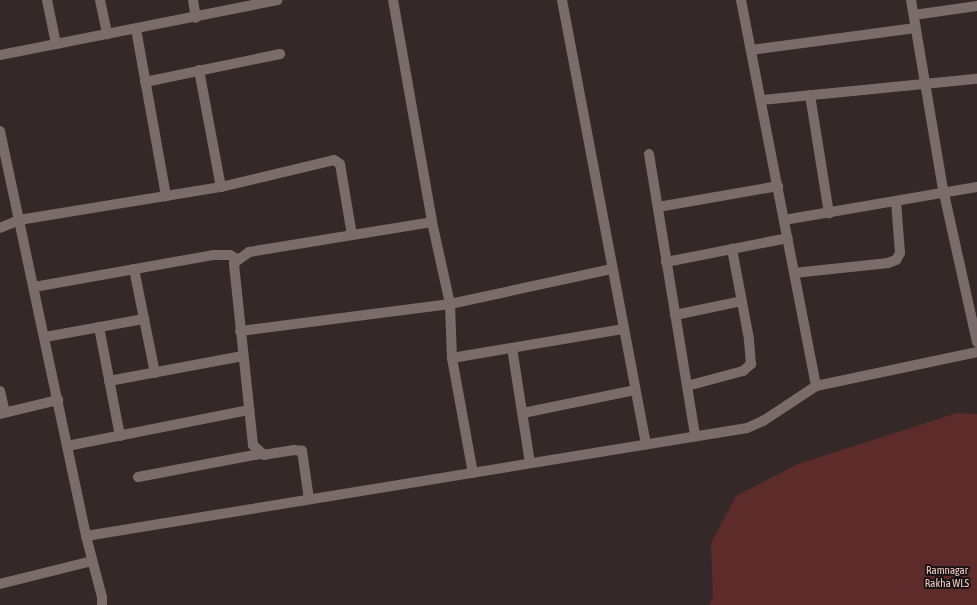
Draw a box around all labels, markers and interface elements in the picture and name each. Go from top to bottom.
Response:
park label: Ramnagar Rakha WLS [925,564,969,590]

